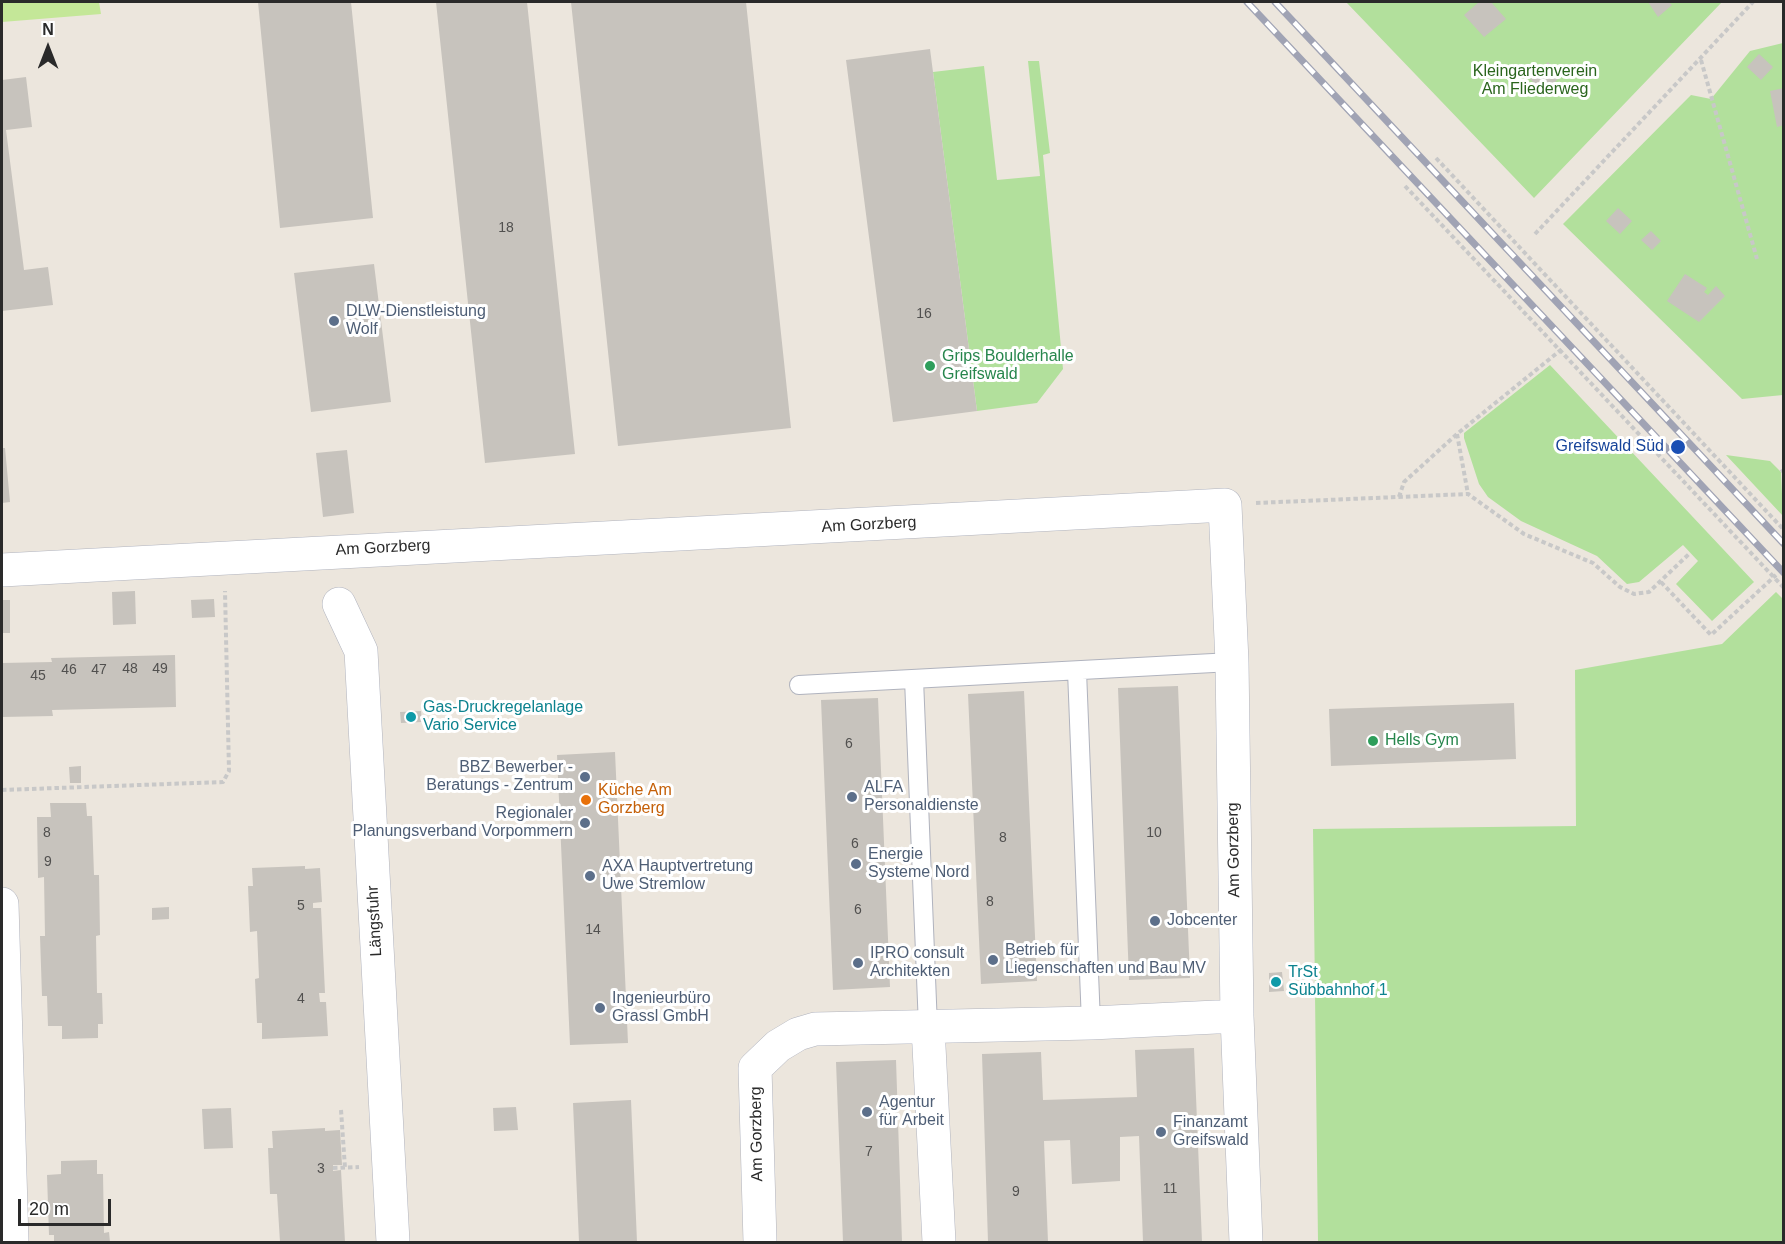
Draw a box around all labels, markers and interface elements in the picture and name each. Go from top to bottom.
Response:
north arrow [18,18,78,78]
text: N [42,21,54,38]
park label: Kleingartenverein Am Fliederweg [1473,62,1597,100]
house number: 18 [498,220,514,236]
place label: DLW-Dienstleistung Wolf [346,302,486,340]
house number: 16 [916,306,932,322]
marker: DLW-Dienstleistung Wolf [327,314,341,328]
place label: Grips Boulderhalle Greifswald [942,347,1074,385]
marker: Grips Boulderhalle Greifswald [923,359,937,373]
place label: Greifswald Süd [1556,437,1664,457]
marker: Greifswald Süd [1669,438,1687,456]
street label: Am Gorzberg [821,513,917,537]
street label: Am Gorzberg [335,536,431,560]
house number: 48 [122,661,138,677]
house number: 49 [152,661,168,677]
house number: 46 [61,662,77,678]
house number: 47 [91,662,107,678]
house number: 45 [30,668,46,684]
place label: Gas-Druckregelanlage Vario Service [423,698,583,736]
marker: Gas-Druckregelanlage Vario Service [404,710,418,724]
place label: Hells Gym [1385,731,1459,751]
marker: Hells Gym [1366,734,1380,748]
house number: 6 [845,736,853,752]
place label: BBZ Bewerber - Beratungs - Zentrum [426,758,573,796]
marker: BBZ Bewerber - Beratungs - Zentrum [578,770,592,784]
place label: ALFA Personaldienste [864,778,979,816]
place label: Küche Am Gorzberg [598,781,672,819]
marker: ALFA Personaldienste [845,790,859,804]
marker: Küche Am Gorzberg [579,793,593,807]
street label: Am Gorzberg [1224,802,1244,898]
place label: Regionaler Planungsverband Vorpommern [352,804,573,842]
marker: Regionaler Planungsverband Vorpommern [578,816,592,830]
house number: 8 [43,825,51,841]
house number: 10 [1146,825,1162,841]
house number: 8 [999,830,1007,846]
house number: 6 [851,836,859,852]
place label: Energie Systeme Nord [868,845,969,883]
house number: 9 [44,854,52,870]
place label: AXA Hauptvertretung Uwe Stremlow [602,857,753,895]
marker: Energie Systeme Nord [849,857,863,871]
marker: AXA Hauptvertretung Uwe Stremlow [583,869,597,883]
street label: Längsfuhr [364,885,386,957]
house number: 8 [986,894,994,910]
house number: 5 [297,898,305,914]
house number: 6 [854,902,862,918]
place label: Jobcenter [1167,911,1237,931]
marker: Jobcenter [1148,914,1162,928]
house number: 14 [585,922,601,938]
place label: Betrieb für Liegenschaften und Bau MV [1005,941,1206,979]
place label: IPRO consult Architekten [870,944,964,982]
marker: Betrieb für Liegenschaften und Bau MV [986,953,1000,967]
marker: IPRO consult Architekten [851,956,865,970]
place label: TrSt Sübbahnhof 1 [1288,963,1388,1001]
marker: TrSt Sübbahnhof 1 [1269,975,1283,989]
place label: Ingenieurbüro Grassl GmbH [612,989,711,1027]
house number: 4 [297,991,305,1007]
marker: Ingenieurbüro Grassl GmbH [593,1001,607,1015]
street label: Am Gorzberg [747,1086,767,1182]
place label: Agentur für Arbeit [879,1093,944,1131]
marker: Agentur für Arbeit [860,1105,874,1119]
place label: Finanzamt Greifswald [1173,1113,1249,1151]
marker: Finanzamt Greifswald [1154,1125,1168,1139]
house number: 7 [865,1144,873,1160]
house number: 3 [317,1161,325,1177]
house number: 11 [1163,1181,1177,1197]
house number: 9 [1012,1184,1020,1200]
scale bar [21,1187,114,1225]
text: 20 m [29,1199,69,1219]

